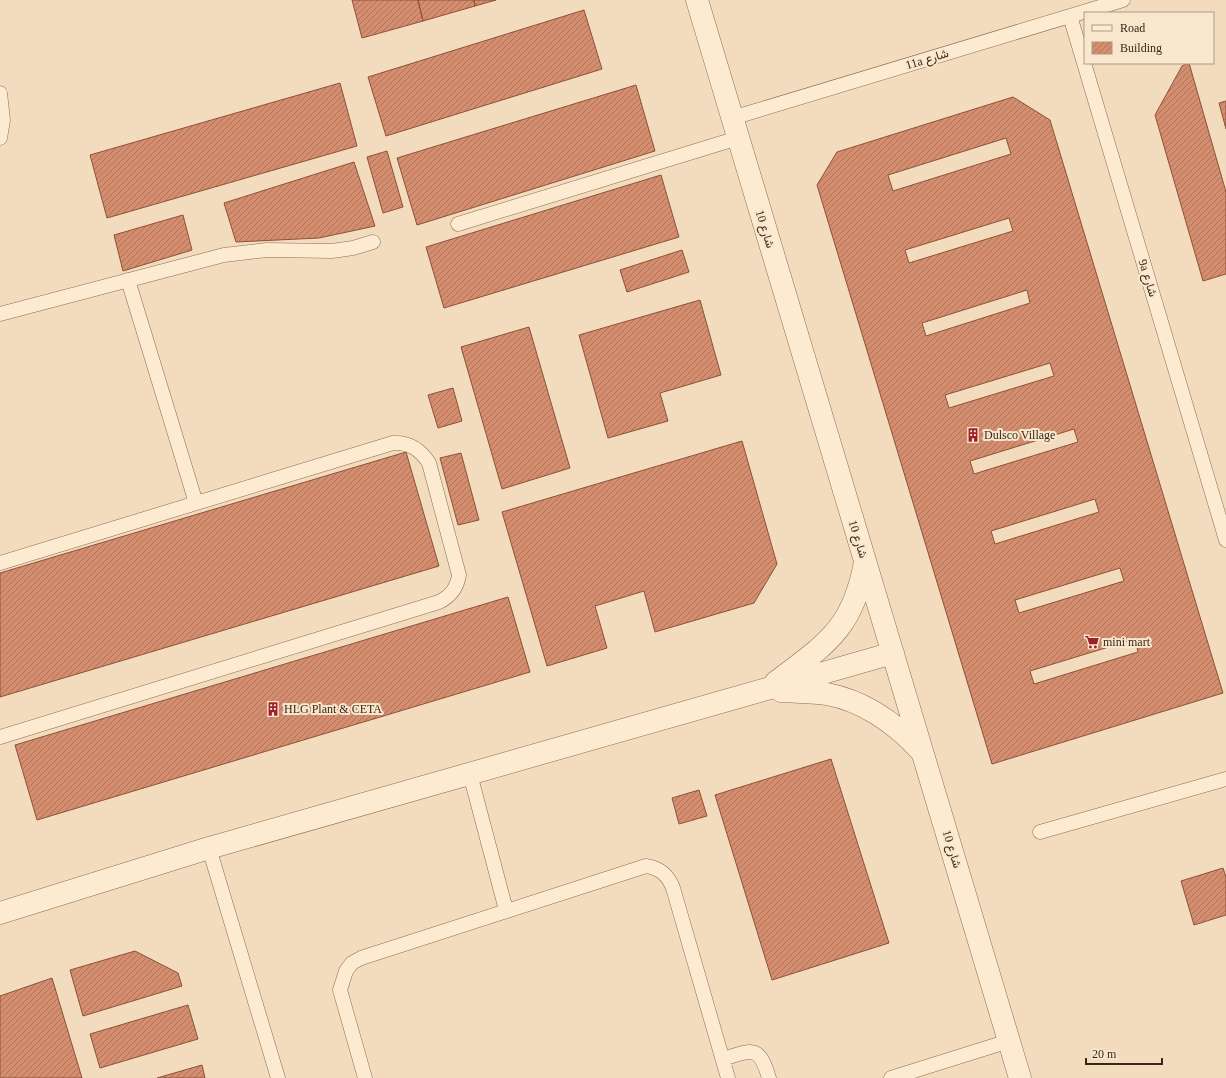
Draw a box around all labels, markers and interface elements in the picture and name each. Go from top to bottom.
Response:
legend [1084,12,1214,64]
text: Road [1120,21,1145,35]
text: Building [1120,41,1162,55]
street label: 11a شارع [904,46,951,74]
street label: شارع 10 [751,208,777,250]
street label: 9a شارع [1134,258,1160,299]
building icon: Dulsco Village [965,427,981,443]
place label: Dulsco Village [984,428,1055,442]
street label: شارع 10 [844,518,870,560]
supermarket icon: mini mart [1084,634,1100,650]
place label: mini mart [1103,635,1151,649]
building icon: HLG Plant & CETA [265,701,281,717]
place label: HLG Plant & CETA [284,702,382,716]
street label: شارع 10 [938,828,964,870]
scale bar [1086,1040,1162,1066]
text: 20 m [1092,1047,1117,1061]

